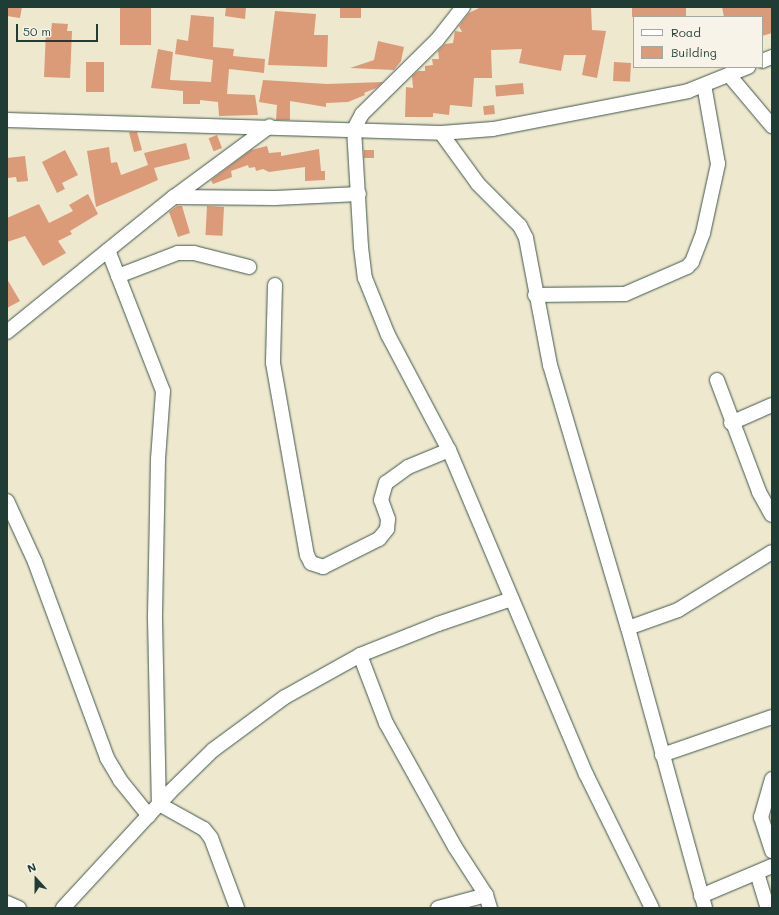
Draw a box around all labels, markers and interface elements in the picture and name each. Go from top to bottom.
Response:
scale bar [18,16,100,42]
legend [633,16,763,68]
text: 50 m [23,23,51,39]
text: Road [671,24,701,40]
text: Building [671,44,717,60]
north arrow [16,859,56,899]
text: N [25,859,38,876]

